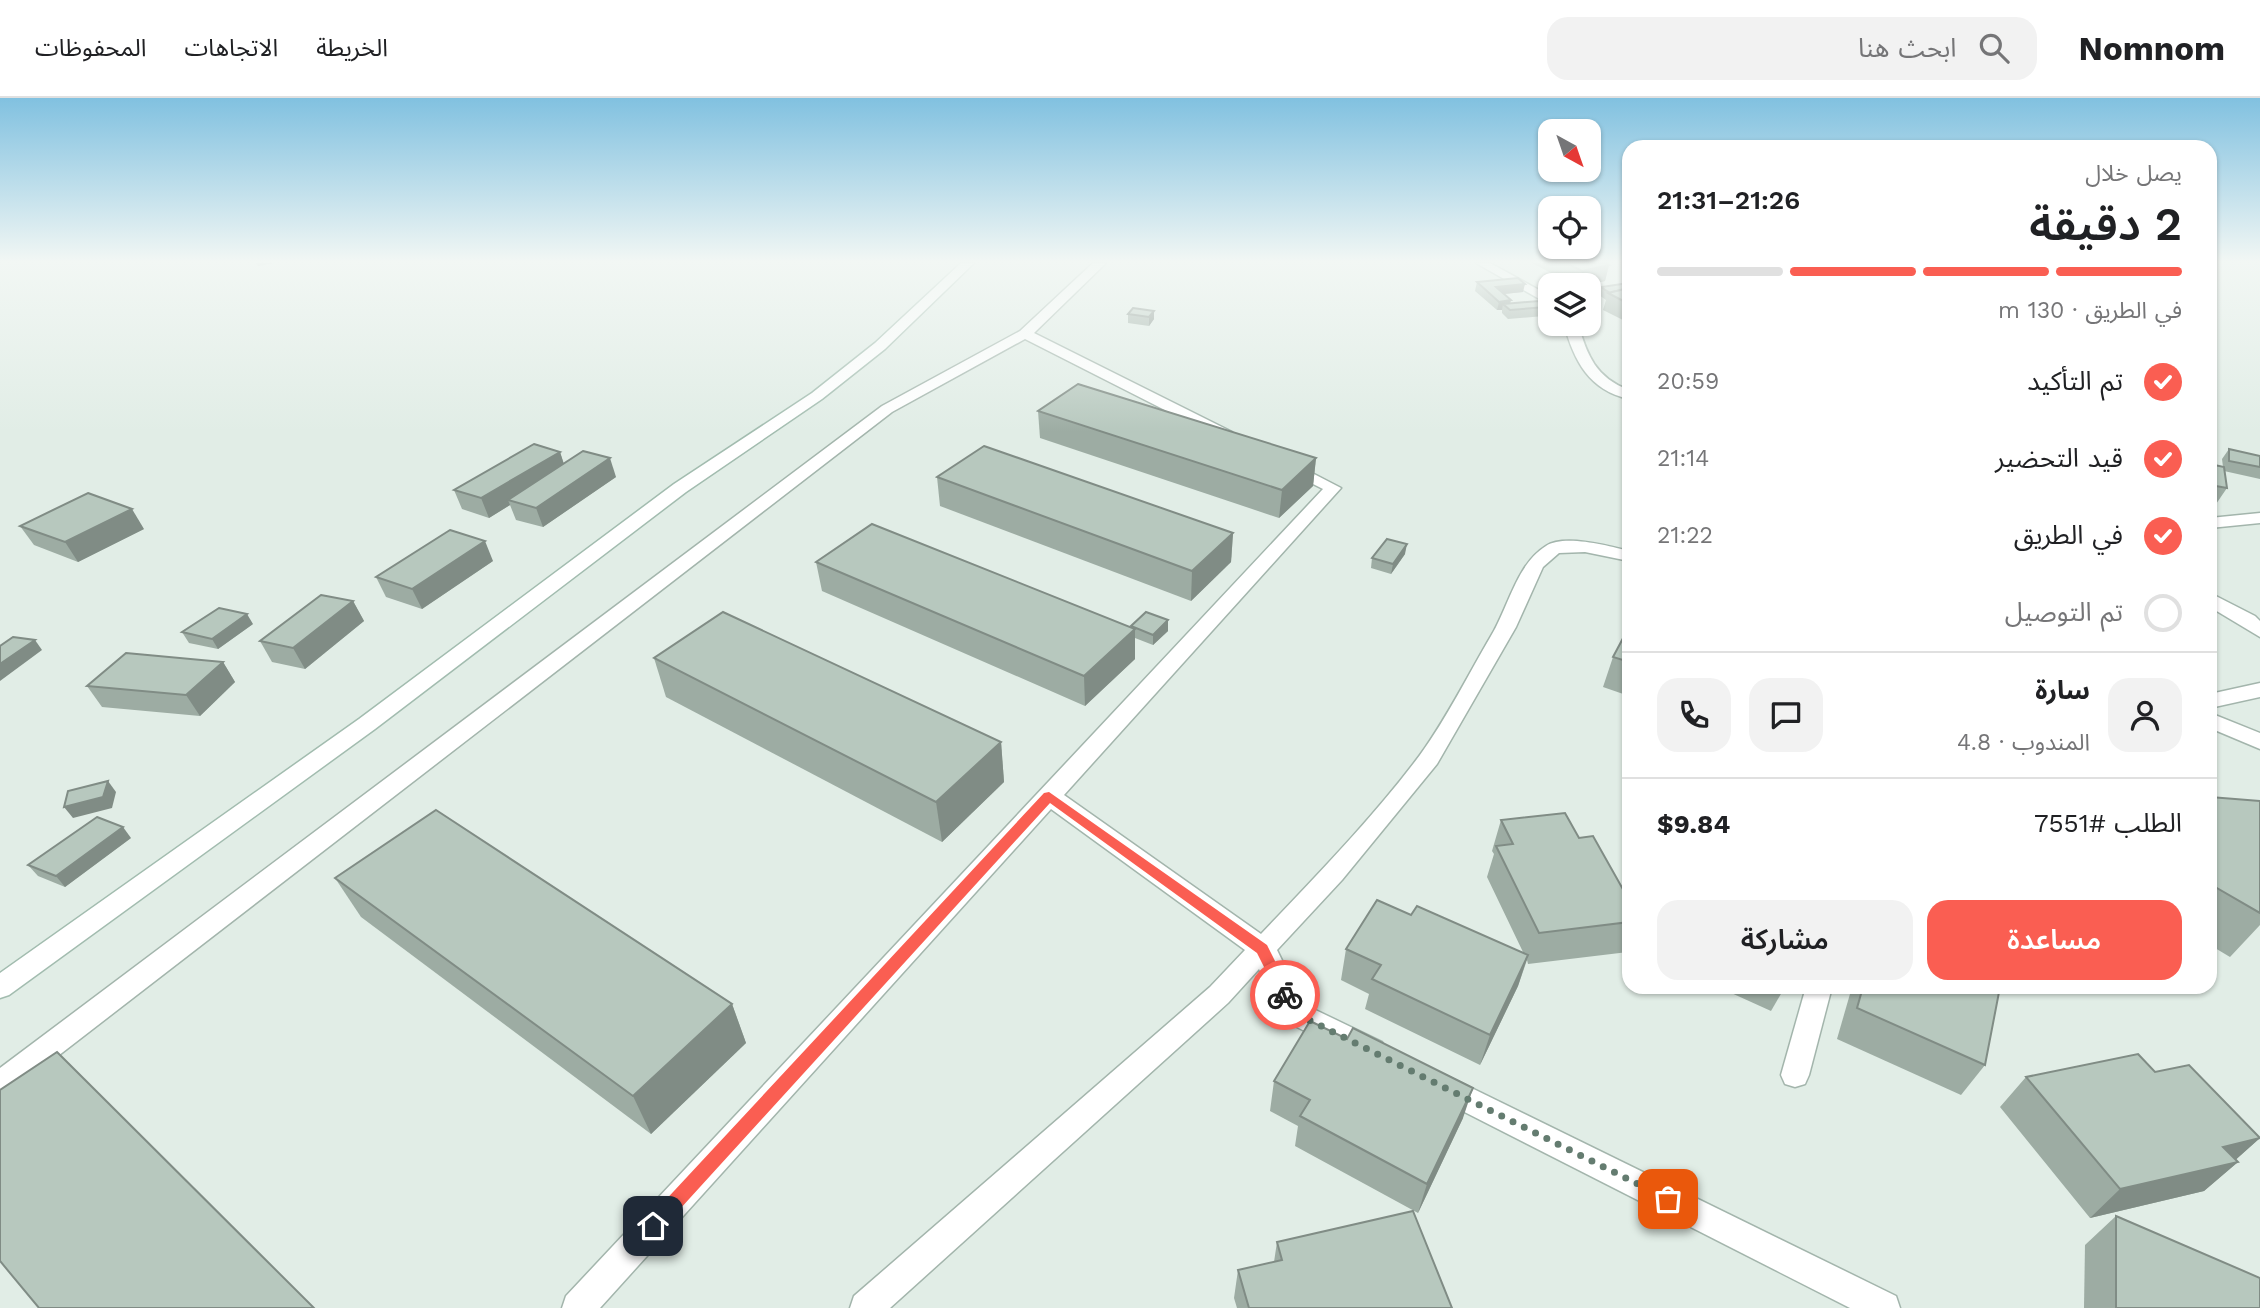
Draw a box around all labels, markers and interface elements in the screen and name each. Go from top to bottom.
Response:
search box [1547,17,2037,80]
icon: search [1975,29,2013,67]
text: Nomnom [2079,29,2225,68]
text: ابحث هنا [1858,33,1957,63]
text: المحفوظات [35,34,146,62]
text: الاتجاهات [184,34,278,62]
text: الخريطة [316,34,388,62]
north arrow [1538,119,1601,182]
map controls [1538,119,1601,336]
text: يصل خلال [2085,160,2182,187]
text: 21:26–21:31 [1657,185,1800,215]
button: locate [1538,196,1601,259]
text: 2 دقيقة [2029,197,2182,251]
button: layers [1538,273,1601,336]
text: في الطريق · 130 m [1998,297,2182,324]
icon: check [2144,363,2182,401]
text: تم التأكيد [2027,366,2123,396]
text: 20:59 [1657,368,1719,395]
icon: check [2144,440,2182,478]
text: قيد التحضير [1995,443,2123,473]
text: 21:14 [1657,445,1709,472]
icon: check [2144,517,2182,555]
text: في الطريق [2014,520,2123,550]
text: 21:22 [1657,522,1713,549]
text: تم التوصيل [2005,597,2123,627]
text: سارة [2035,675,2090,705]
button: phone [1657,678,1731,752]
button: chat [1749,678,1823,752]
button: person [2108,678,2182,752]
text: المندوب · 4.8 [1957,729,2090,756]
text: الطلب #7551 [2034,808,2182,838]
text: $9.84 [1657,809,1730,839]
button: مشاركة [1657,900,1913,980]
button: مساعدة [1927,900,2182,980]
courier [1250,960,1320,1030]
icon: bike [1266,976,1304,1014]
pin [1638,1169,1698,1229]
icon: bag [1649,1180,1687,1218]
pin [623,1196,683,1256]
icon: home [634,1207,672,1245]

